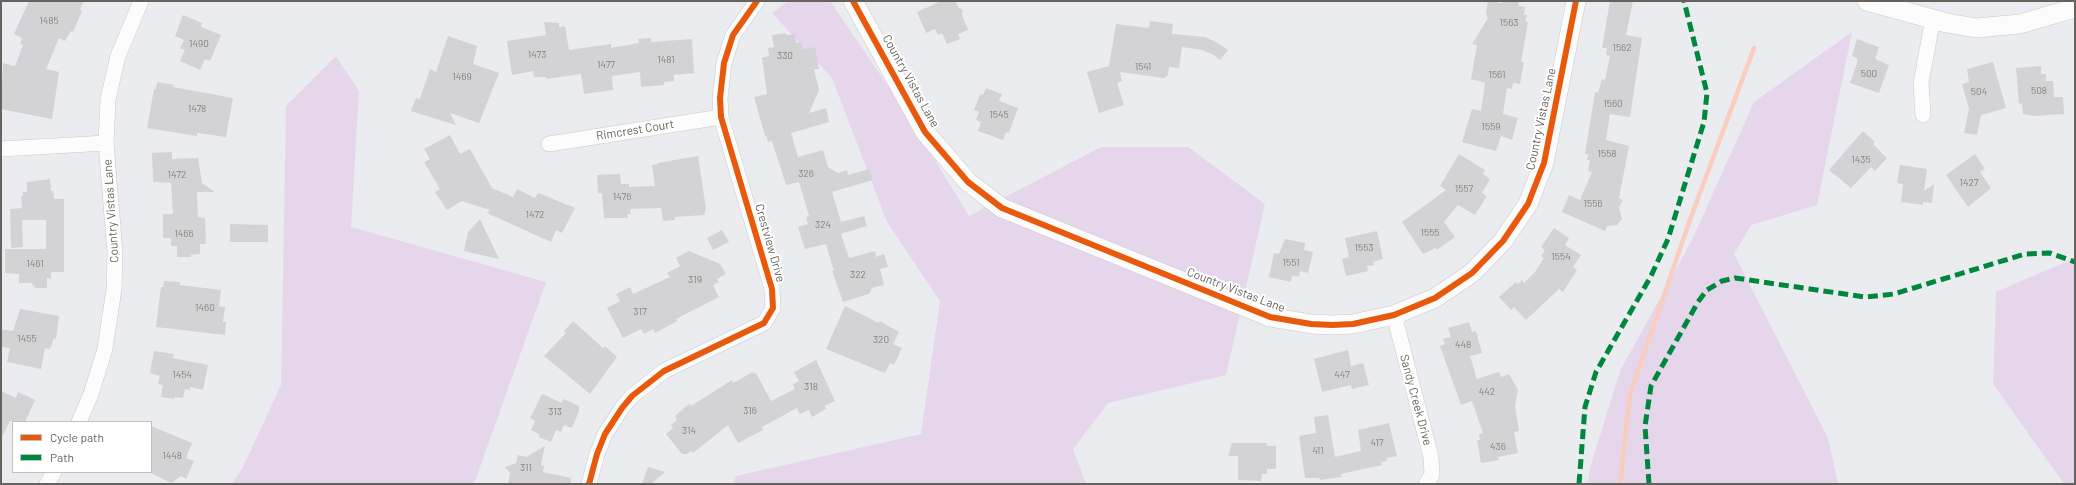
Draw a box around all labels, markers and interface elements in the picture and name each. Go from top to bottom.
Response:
house number: 1485 [39,15,59,27]
house number: 1563 [1500,17,1518,29]
street label: Country Vistas Lane [879,32,943,130]
house number: 1490 [189,38,209,50]
house number: 1562 [1612,42,1632,54]
house number: 1473 [528,49,546,61]
house number: 330 [777,50,793,62]
house number: 1481 [657,54,675,66]
house number: 1477 [597,59,615,71]
house number: 1541 [1135,61,1151,73]
street label: Country Vistas Lane [1523,67,1559,171]
house number: 500 [1861,68,1877,80]
house number: 1561 [1488,69,1506,81]
house number: 1469 [452,71,472,83]
house number: 508 [2031,85,2047,97]
house number: 504 [1971,86,1987,98]
house number: 1560 [1603,98,1623,110]
house number: 1478 [188,103,206,115]
house number: 1545 [989,109,1009,121]
street label: Rimcrest Court [595,117,675,143]
house number: 1559 [1482,121,1500,133]
house number: 1558 [1598,148,1616,160]
house number: 1435 [1851,154,1871,166]
street label: Country Vistas Lane [100,159,122,263]
house number: 326 [798,168,814,180]
house number: 1472 [168,169,186,181]
house number: 1427 [1959,177,1979,189]
house number: 1557 [1455,183,1473,195]
house number: 1476 [613,191,631,203]
house number: 1556 [1584,198,1602,210]
street label: Crestview Drive [752,202,788,284]
house number: 1472 [526,209,544,221]
house number: 324 [815,219,831,231]
house number: 1555 [1421,227,1439,239]
house number: 1466 [174,228,194,240]
house number: 1553 [1355,242,1373,254]
house number: 1554 [1551,251,1571,263]
house number: 1551 [1283,257,1299,269]
house number: 1461 [26,258,44,270]
street label: Country Vistas Lane [1185,265,1287,315]
house number: 322 [850,269,866,281]
house number: 319 [688,274,702,286]
house number: 1460 [195,302,215,314]
house number: 317 [633,306,647,318]
house number: 1455 [17,333,37,345]
house number: 320 [873,334,889,346]
house number: 448 [1455,339,1471,351]
street label: Sandy Creek Drive [1397,353,1435,447]
house number: 1454 [172,369,192,381]
house number: 447 [1334,369,1350,381]
house number: 318 [804,381,818,393]
house number: 442 [1479,386,1495,398]
house number: 316 [743,405,757,417]
house number: 313 [548,406,562,418]
legend [12,421,152,473]
house number: 314 [682,425,696,437]
text: Cycle path [50,430,104,444]
house number: 417 [1371,437,1383,449]
house number: 436 [1490,441,1506,453]
house number: 411 [1312,445,1324,457]
text: Path [50,450,74,464]
house number: 1448 [162,450,182,462]
house number: 311 [520,462,532,474]

